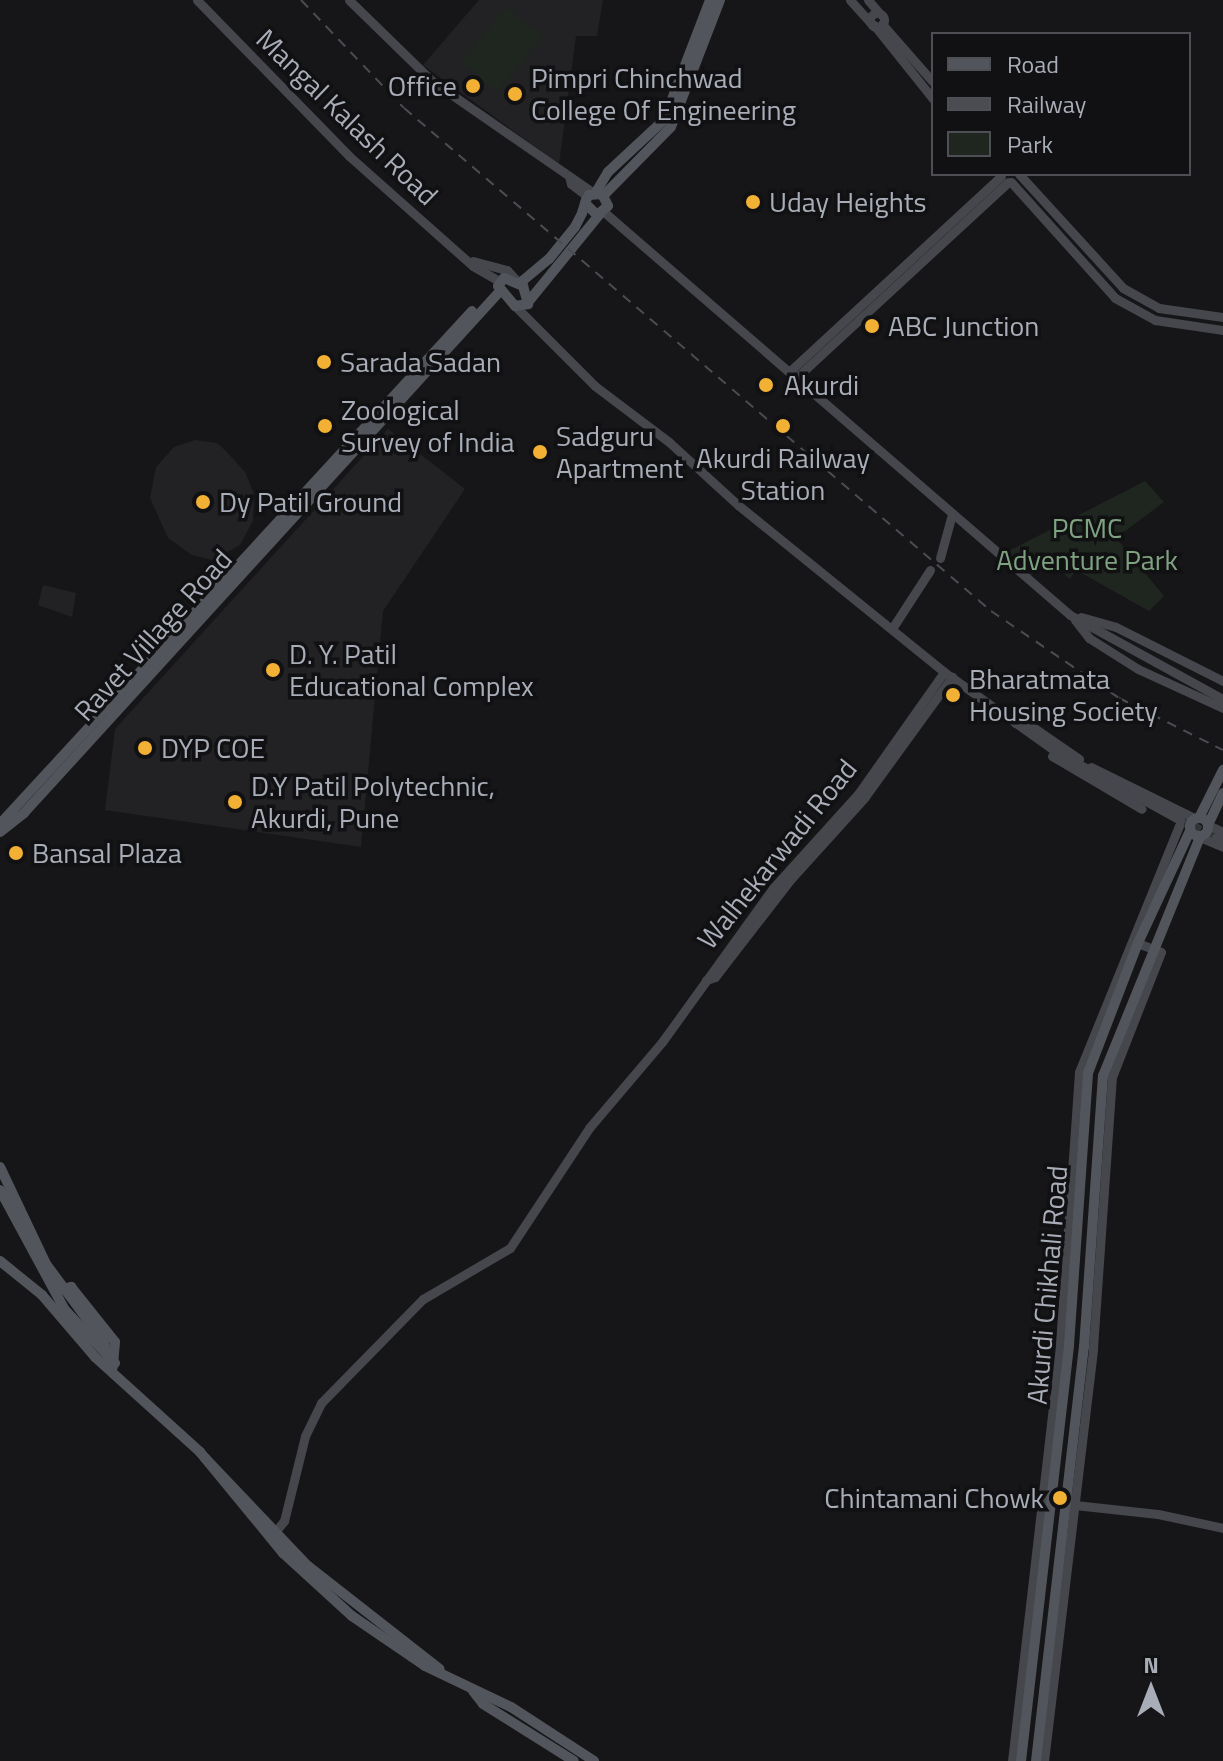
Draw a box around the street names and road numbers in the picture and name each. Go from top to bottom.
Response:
street label: Mangal Kalash Road [249,22,445,212]
street label: Ravet Village Road [67,542,239,728]
street label: Walhekarwadi Road [690,752,864,956]
street label: Akurdi Chikhali Road [1020,1164,1074,1406]

